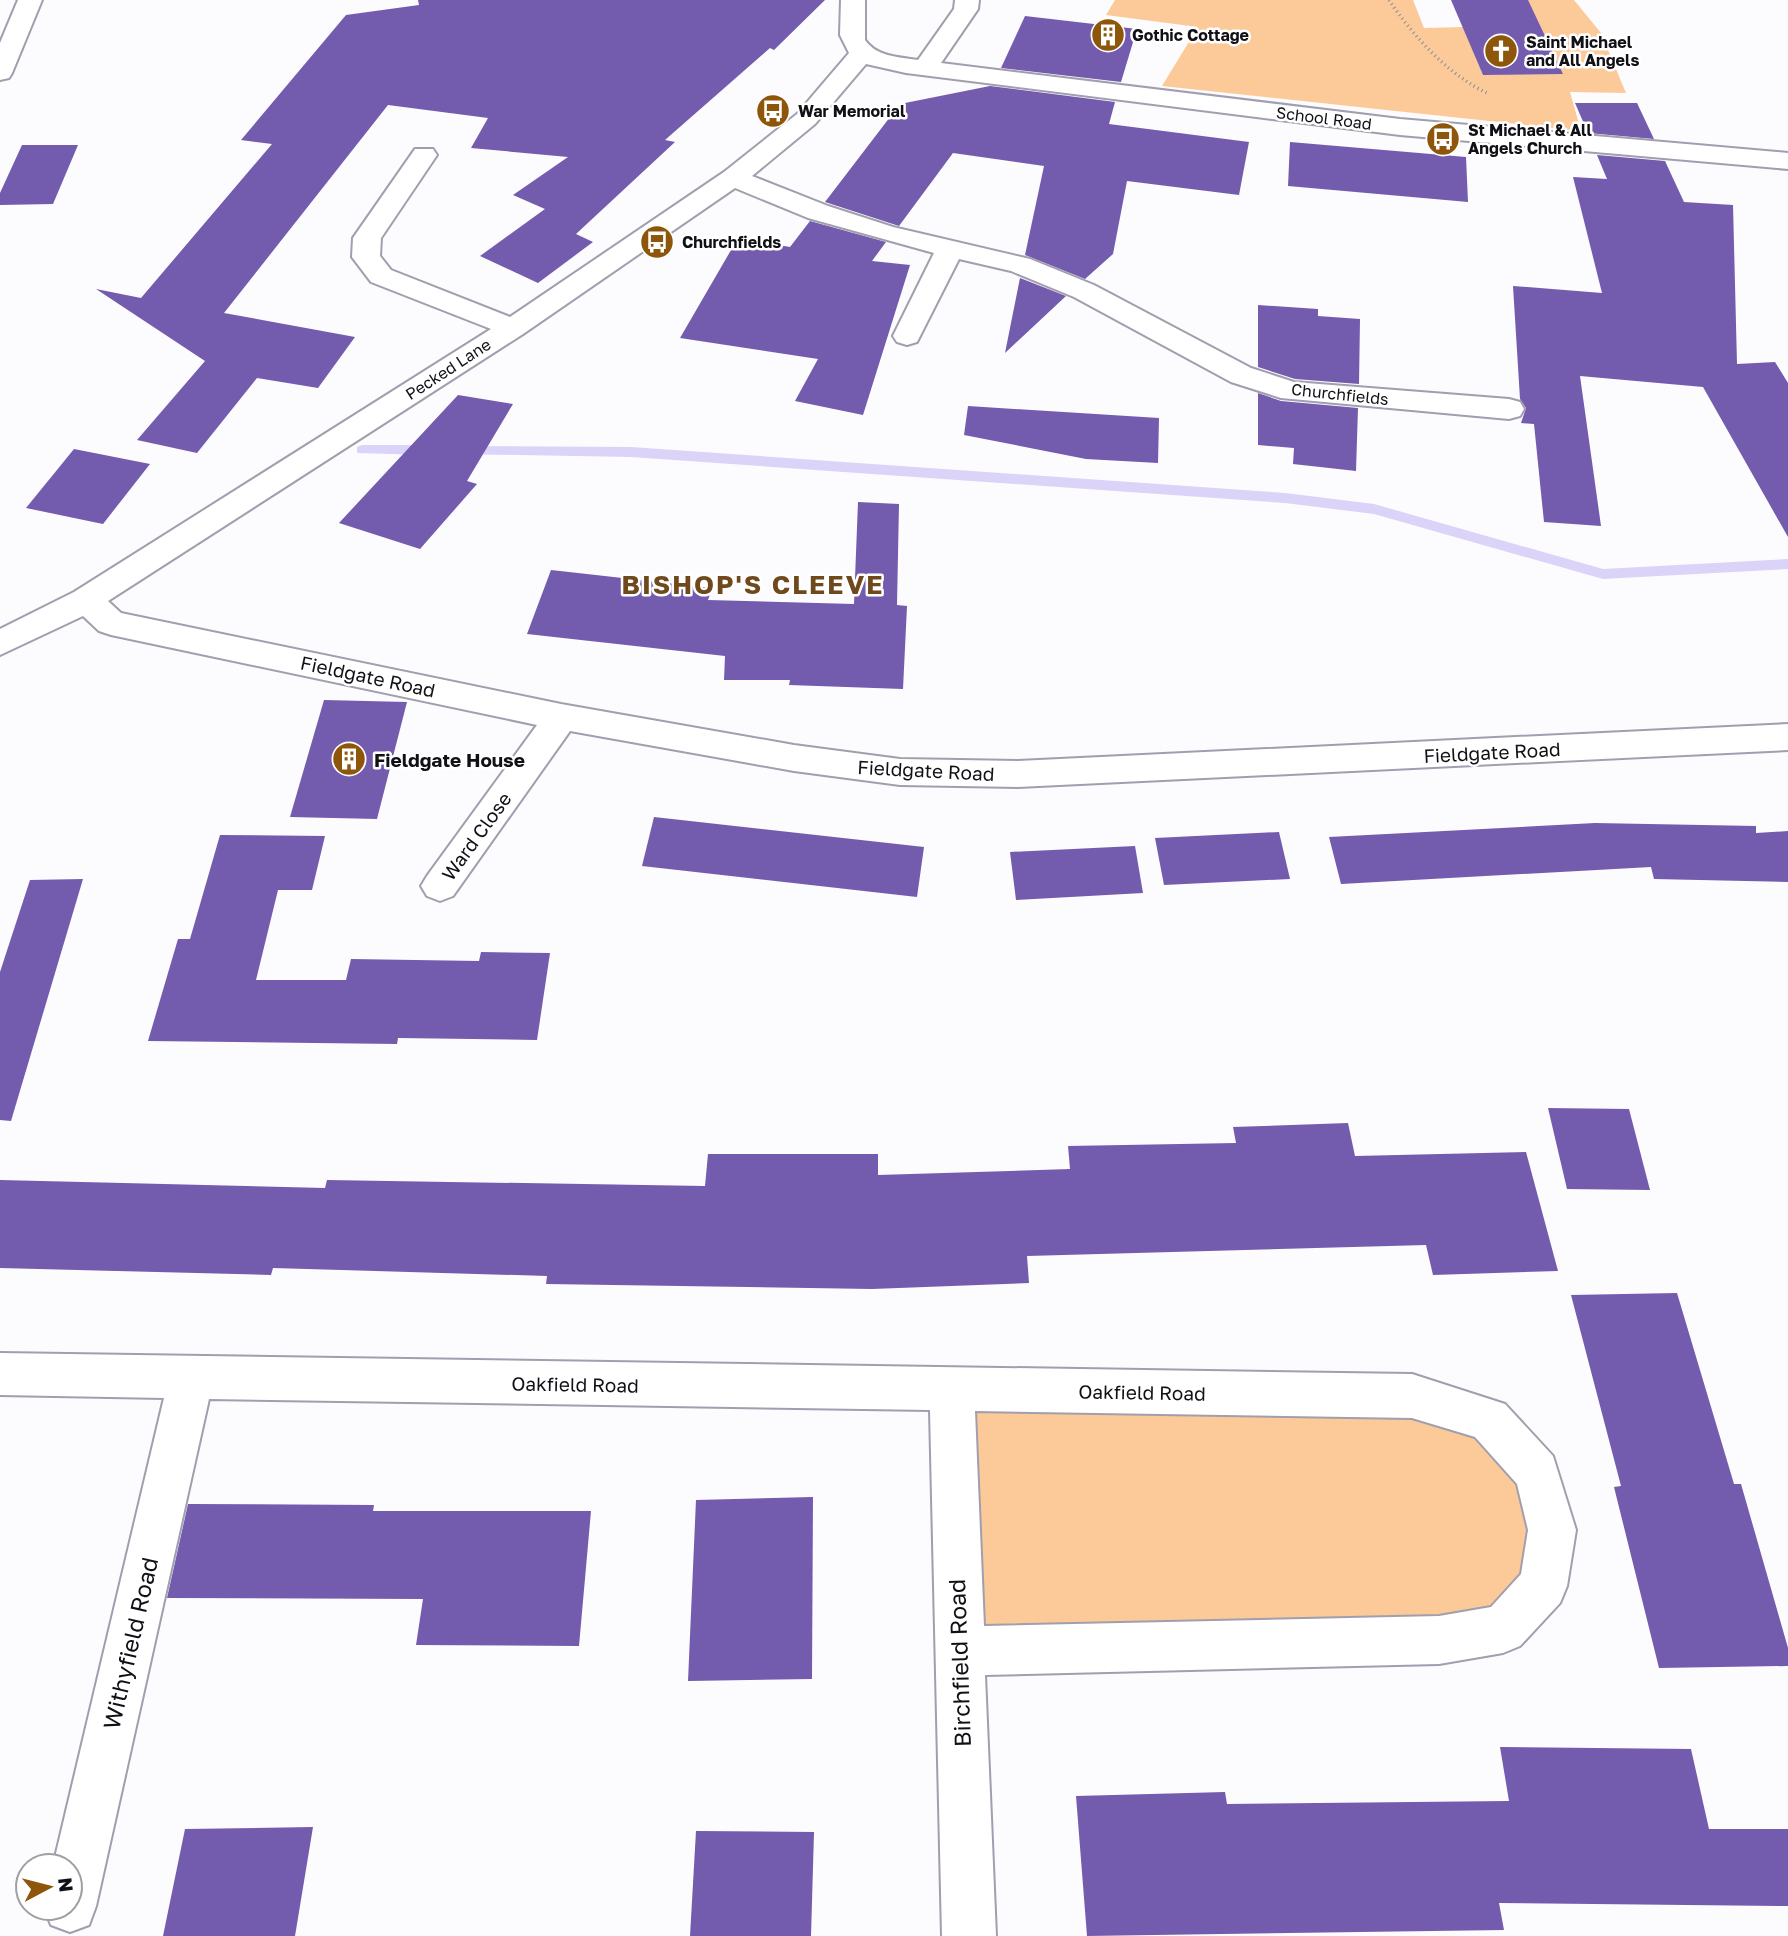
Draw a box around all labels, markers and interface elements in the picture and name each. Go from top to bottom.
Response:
building icon: Gothic Cottage [1089,16,1127,54]
place label: Gothic Cottage [1132,25,1249,45]
church icon: Saint Michael and All Angels [1482,32,1520,70]
place label: Saint Michael and All Angels [1526,32,1639,70]
bus stop icon: War Memorial [754,92,792,130]
place label: War Memorial [798,101,906,121]
street label: School Road [1275,102,1373,134]
bus stop icon: St Michael & All Angels Church [1424,120,1462,158]
place label: St Michael & All Angels Church [1468,120,1592,158]
bus stop icon: Churchfields [638,223,676,261]
place label: Churchfields [682,232,781,252]
street label: Pecked Lane [402,334,494,404]
street label: Churchfields [1290,379,1390,409]
district label: BISHOP'S CLEEVE [622,569,884,600]
street label: Fieldgate Road [299,650,437,702]
street label: Fieldgate Road [1423,737,1561,767]
building icon: Fieldgate House [330,740,368,778]
place label: Fieldgate House [374,748,525,771]
street label: Fieldgate Road [857,755,995,785]
street label: Ward Close [436,788,516,884]
street label: Oakfield Road [511,1371,639,1397]
street label: Oakfield Road [1078,1379,1206,1405]
street label: Withyfield Road [97,1554,163,1732]
street label: Birchfield Road [942,1578,976,1748]
north arrow [14,1852,84,1922]
text: N [54,1876,79,1893]

